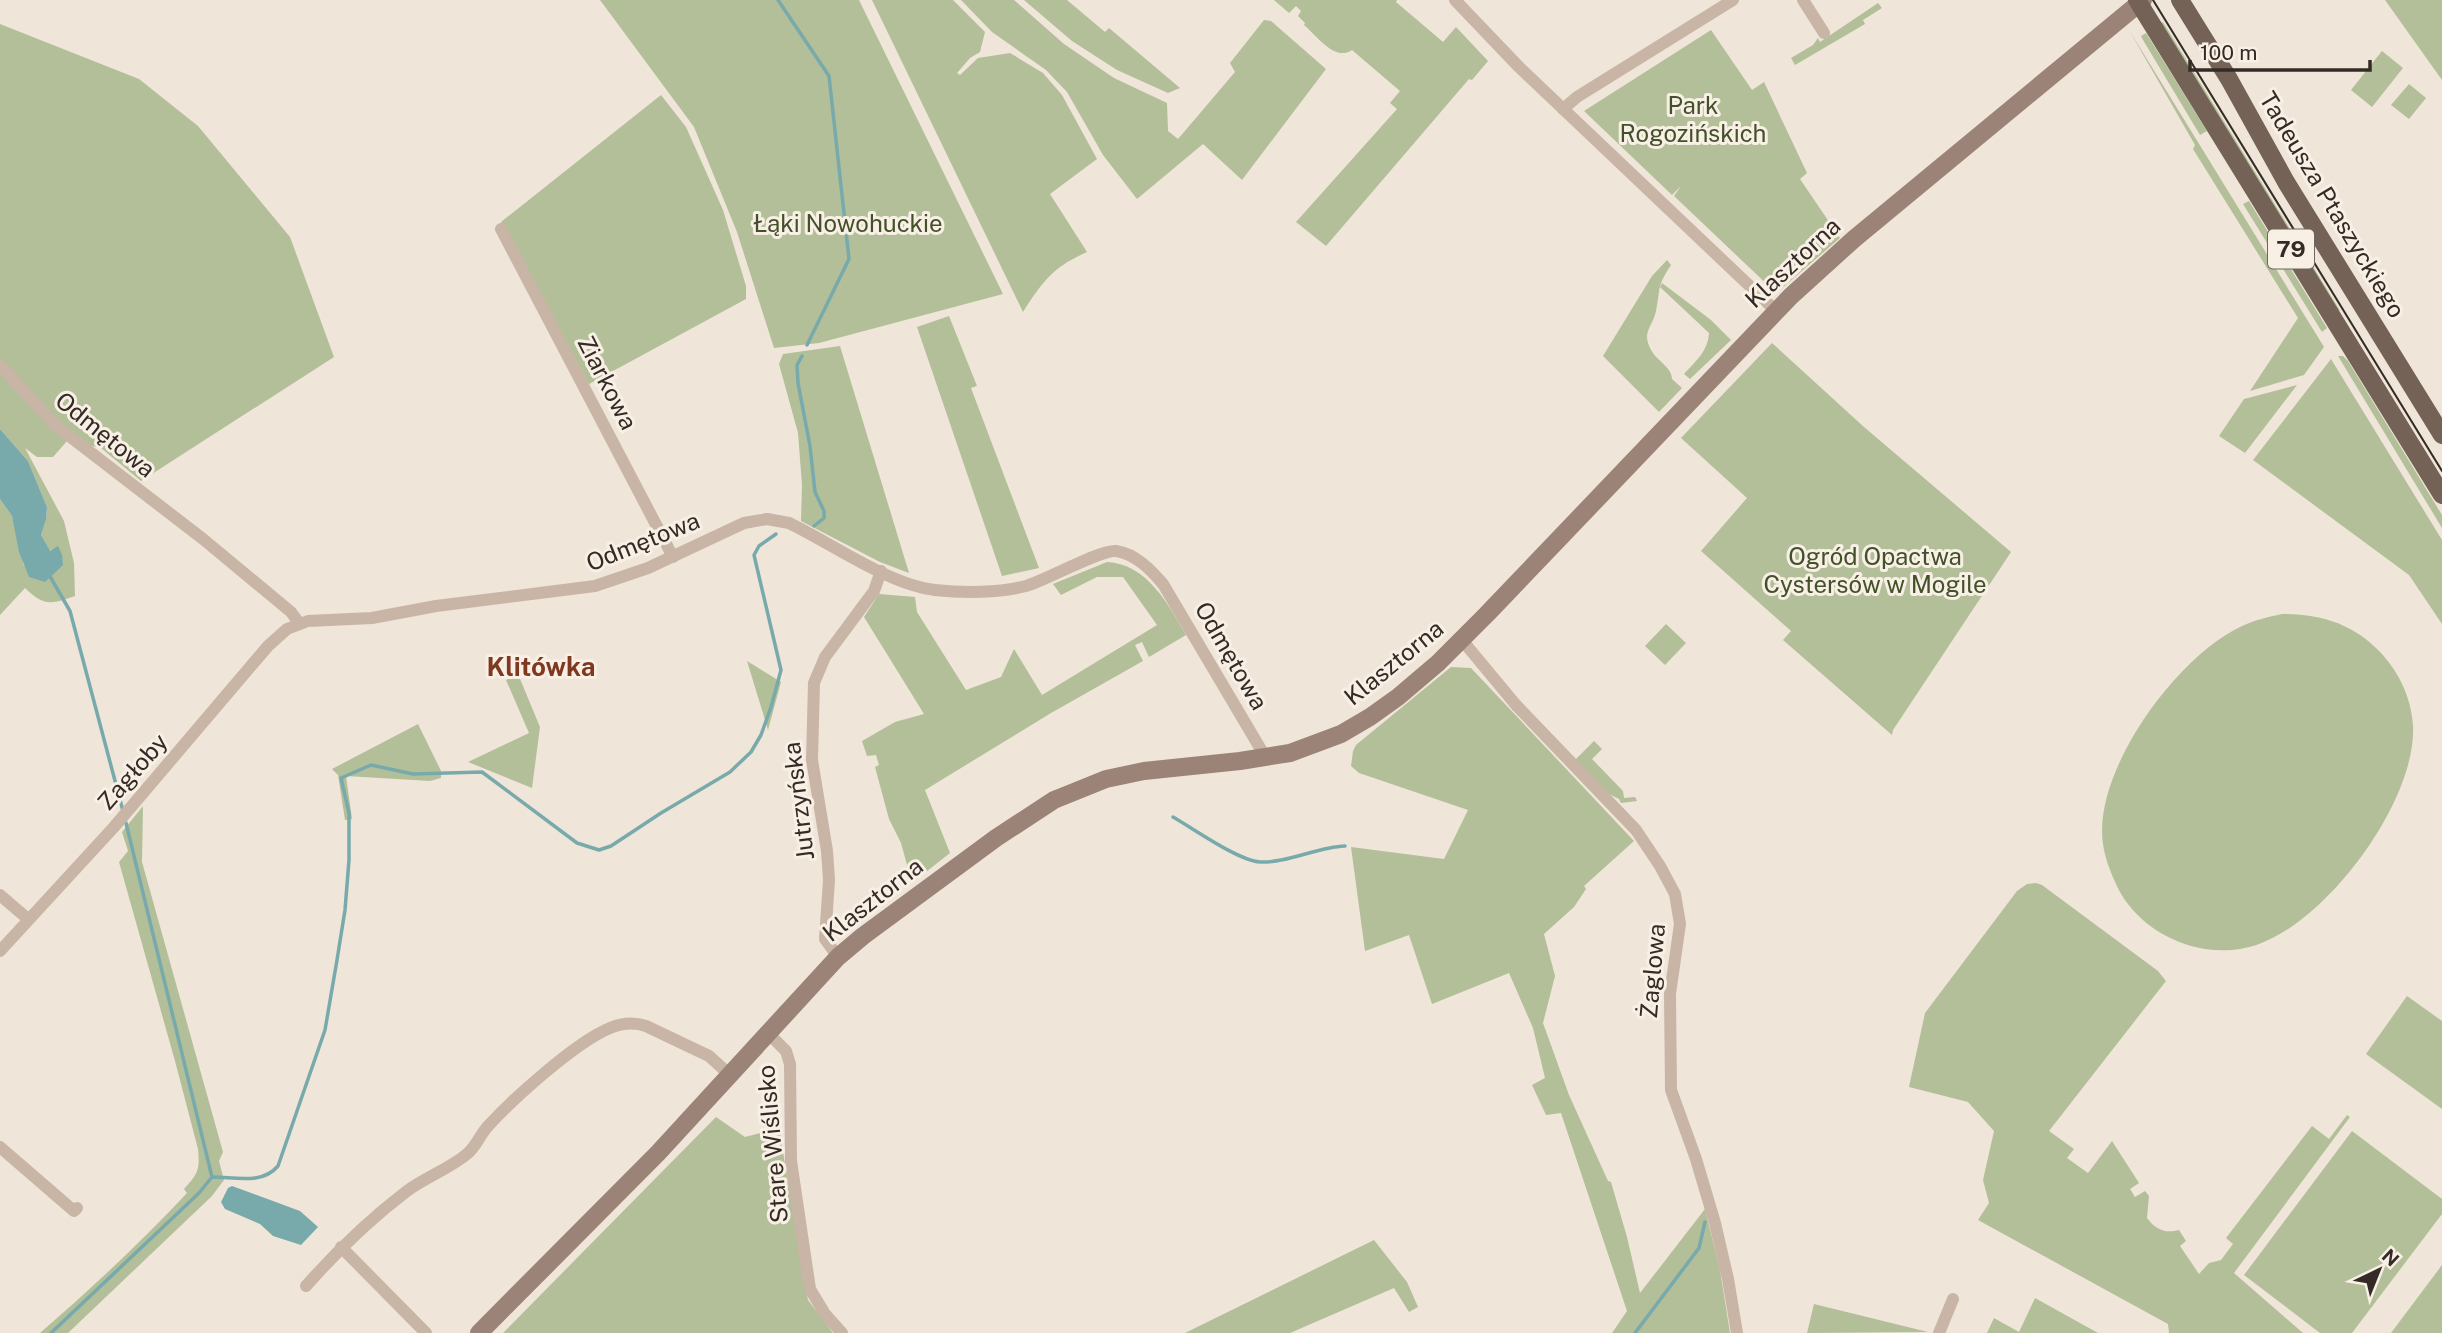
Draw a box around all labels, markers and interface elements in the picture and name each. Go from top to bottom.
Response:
scale bar [2190,28,2370,72]
text: 100 m [2200,40,2257,65]
street label: Tadeusza Ptaszyckiego [2254,86,2411,322]
park label: Park Rogozińskich [1620,91,1766,147]
park label: Łąki Nowohuckie [753,209,943,237]
street label: Klasztorna [1739,211,1846,313]
road number: 79 [2268,230,2314,268]
street label: Ziarkowa [572,331,643,434]
street label: Odmętowa [50,386,161,483]
street label: Odmętowa [582,506,703,577]
park label: Ogród Opactwa Cystersów w Mogile [1763,542,1987,598]
street label: Odmętowa [1190,597,1274,714]
street label: Klasztorna [1338,614,1449,711]
district label: Klitówka [487,651,595,682]
street label: Zagłoby [91,727,173,815]
street label: Jutrzyńska [777,741,819,862]
street label: Klasztorna [817,851,928,947]
street label: Żaglowa [1634,922,1670,1020]
street label: Stare Wiślisko [751,1064,793,1224]
north arrow [2344,1235,2414,1305]
text: N [2378,1244,2404,1271]

